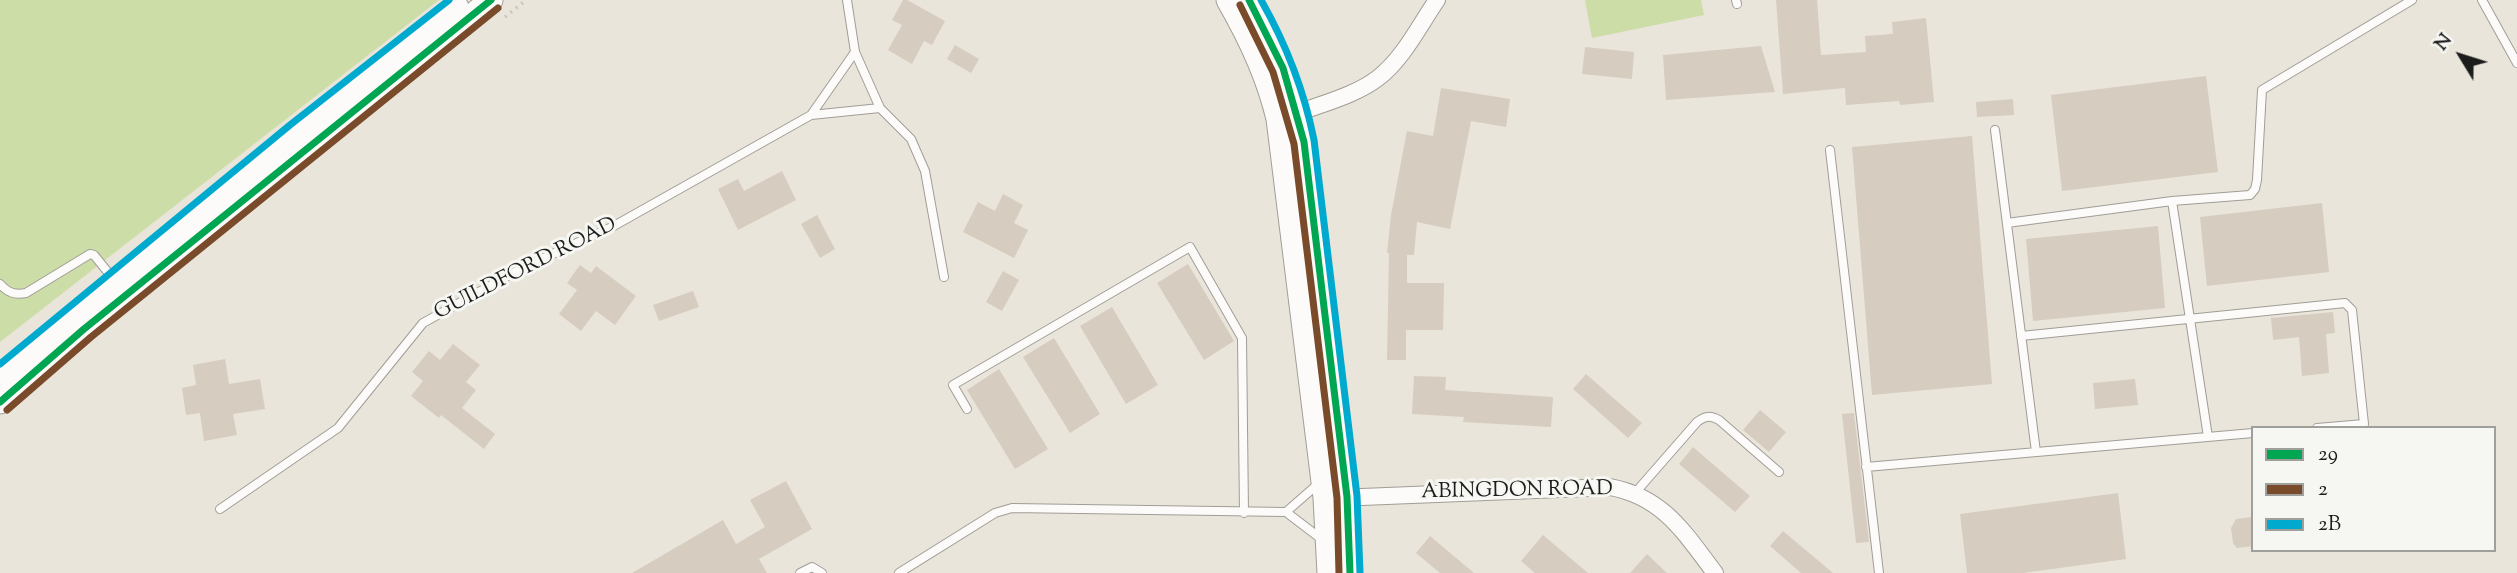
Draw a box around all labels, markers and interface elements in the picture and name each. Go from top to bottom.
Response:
north arrow [2426,21,2496,91]
text: N [2429,28,2459,57]
street label: GUILDFORD ROAD [431,213,621,327]
legend [2251,426,2496,552]
text: 29 [2318,440,2338,470]
text: 2 [2318,475,2328,505]
street label: ABINGDON ROAD [1421,478,1613,506]
text: 2B [2318,510,2341,540]

